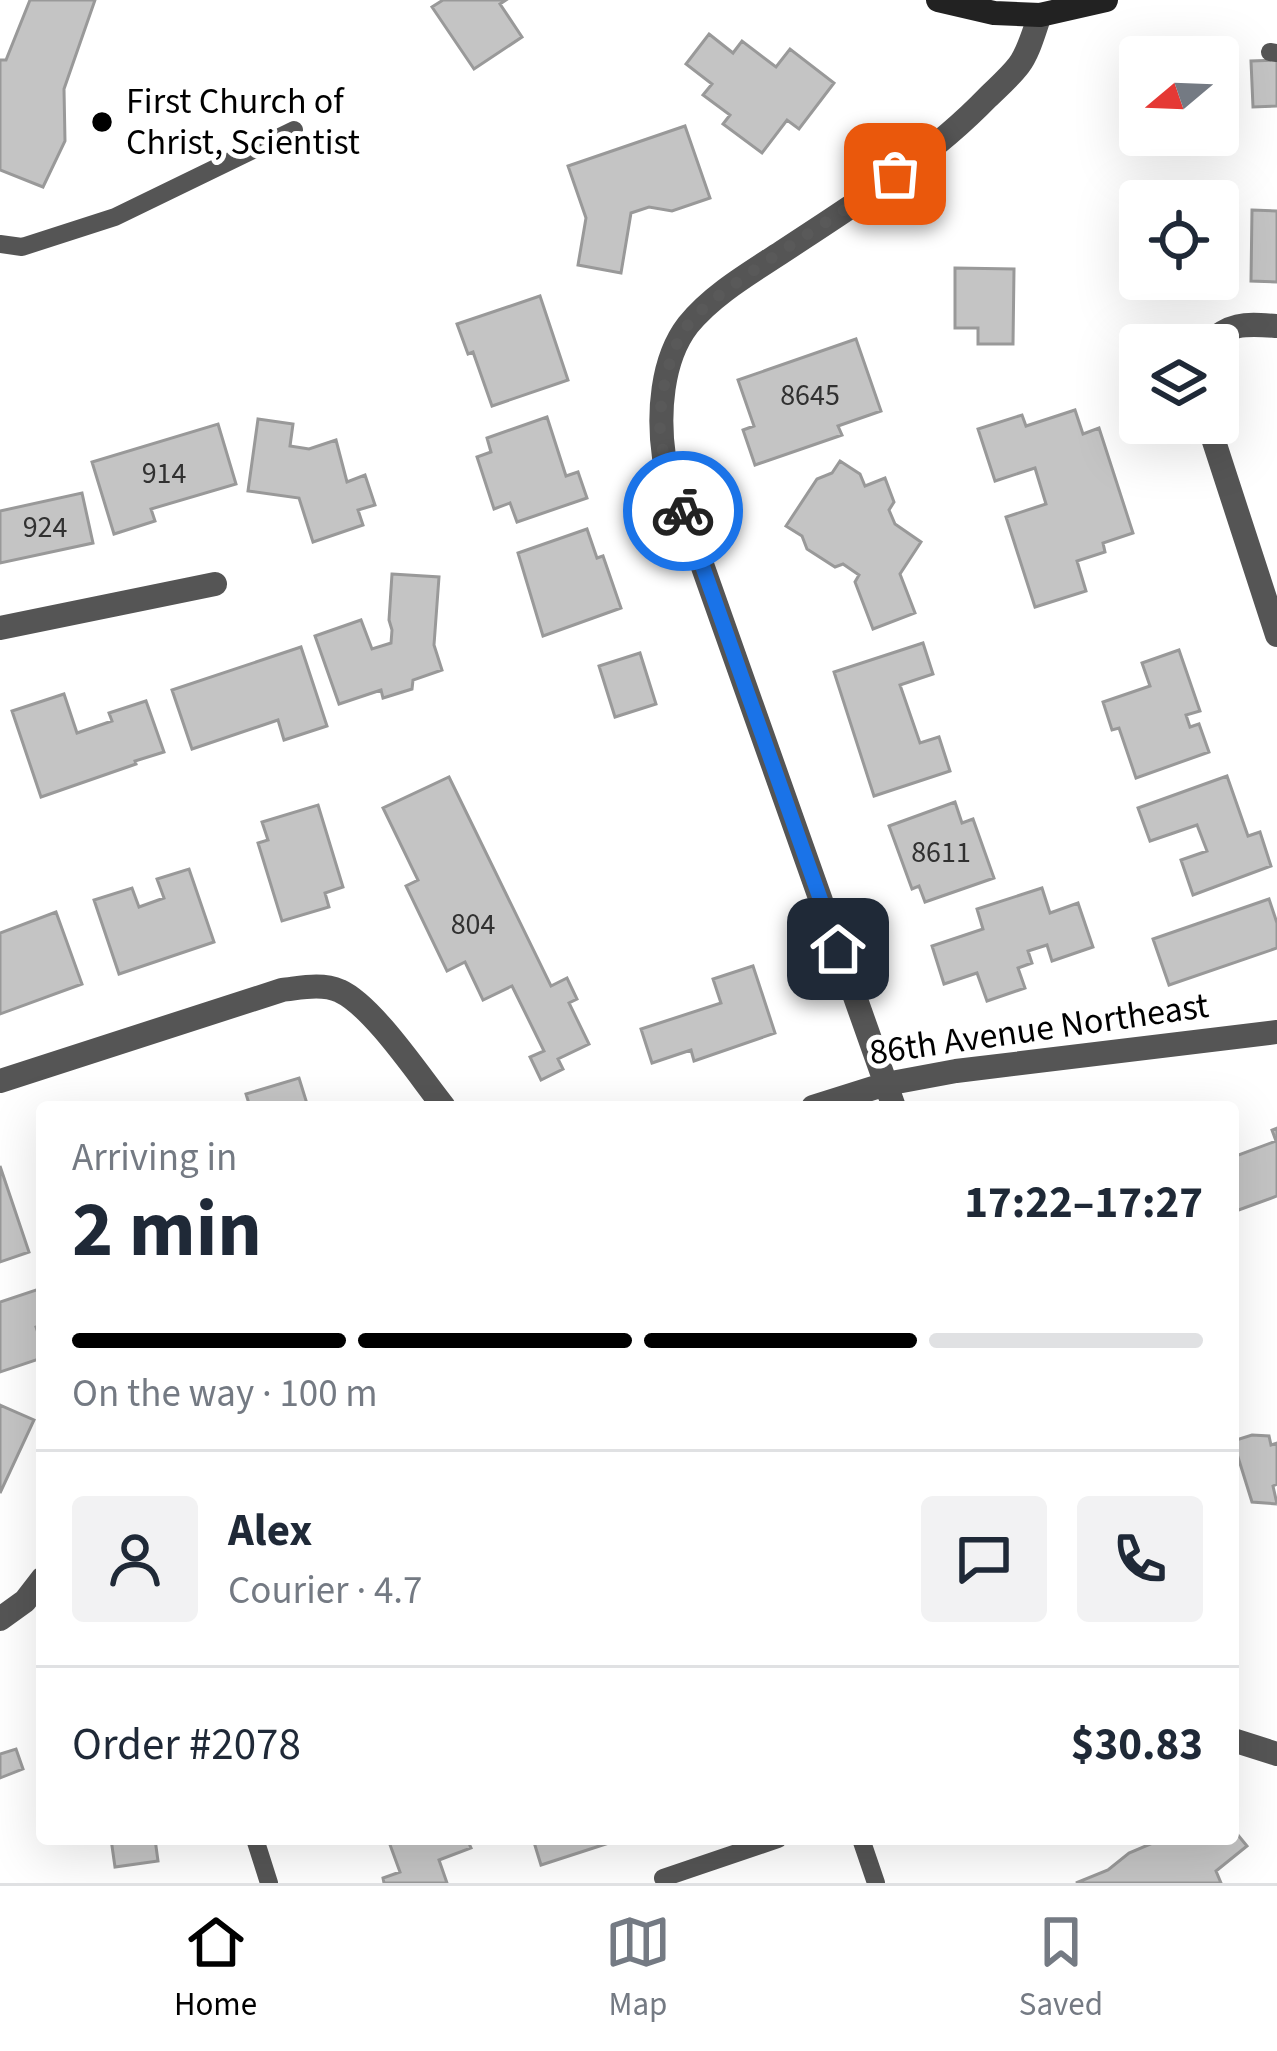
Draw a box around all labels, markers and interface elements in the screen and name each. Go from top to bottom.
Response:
north arrow [1119,36,1239,156]
map controls [1119,36,1239,444]
place label: First Church of Christ, Scientist [126,76,360,168]
marker: First Church of Christ, Scientist [89,109,115,135]
pin [844,123,946,225]
icon: bag [862,141,928,207]
button: locate [1119,180,1239,300]
button: layers [1119,324,1239,444]
house number: 8645 [780,374,840,417]
courier [623,451,743,571]
house number: 914 [142,452,186,495]
icon: bike [650,478,716,544]
house number: 924 [23,506,67,549]
house number: 8611 [911,831,971,874]
pin [787,898,889,1000]
house number: 804 [451,903,495,946]
icon: home [805,916,871,982]
street label: 86th Avenue Northeast [866,980,1212,1078]
text: Arriving in [72,1130,237,1186]
text: 17:22–17:27 [964,1171,1203,1235]
text: 2 min [72,1175,262,1286]
text: On the way · 100 m [72,1366,378,1422]
button: person [72,1496,198,1622]
button: chat [921,1496,1047,1622]
button: phone [1077,1496,1203,1622]
text: Alex [228,1499,312,1563]
text: Courier · 4.7 [228,1563,422,1619]
text: Order #2078 [72,1713,301,1777]
text: $30.83 [1071,1713,1203,1777]
tab: Home [174,1909,257,2028]
tab: Map [605,1909,671,2028]
tab: Saved [1019,1909,1103,2028]

